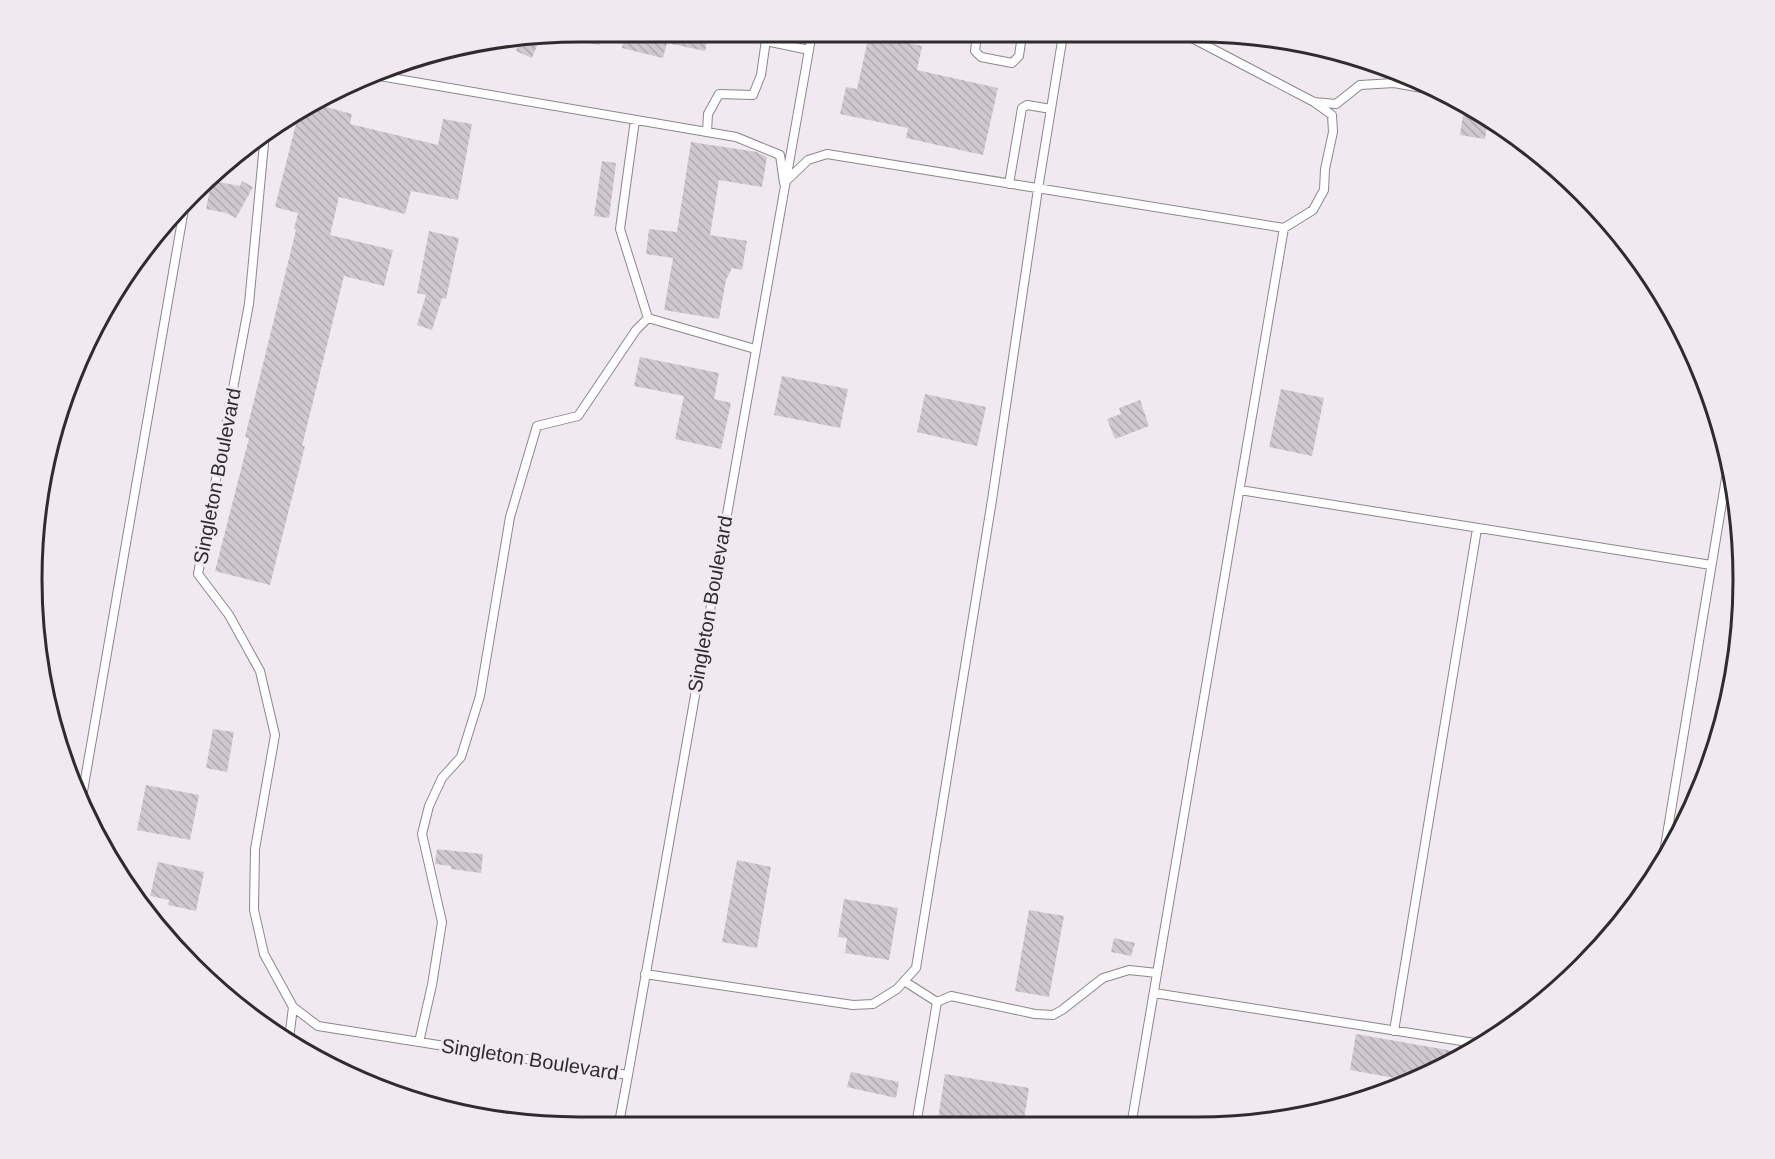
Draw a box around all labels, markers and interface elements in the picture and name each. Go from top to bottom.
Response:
street label: Singleton Boulevard [189,386,245,566]
street label: Singleton Boulevard [684,514,736,694]
street label: Singleton Boulevard [440,1034,620,1084]

